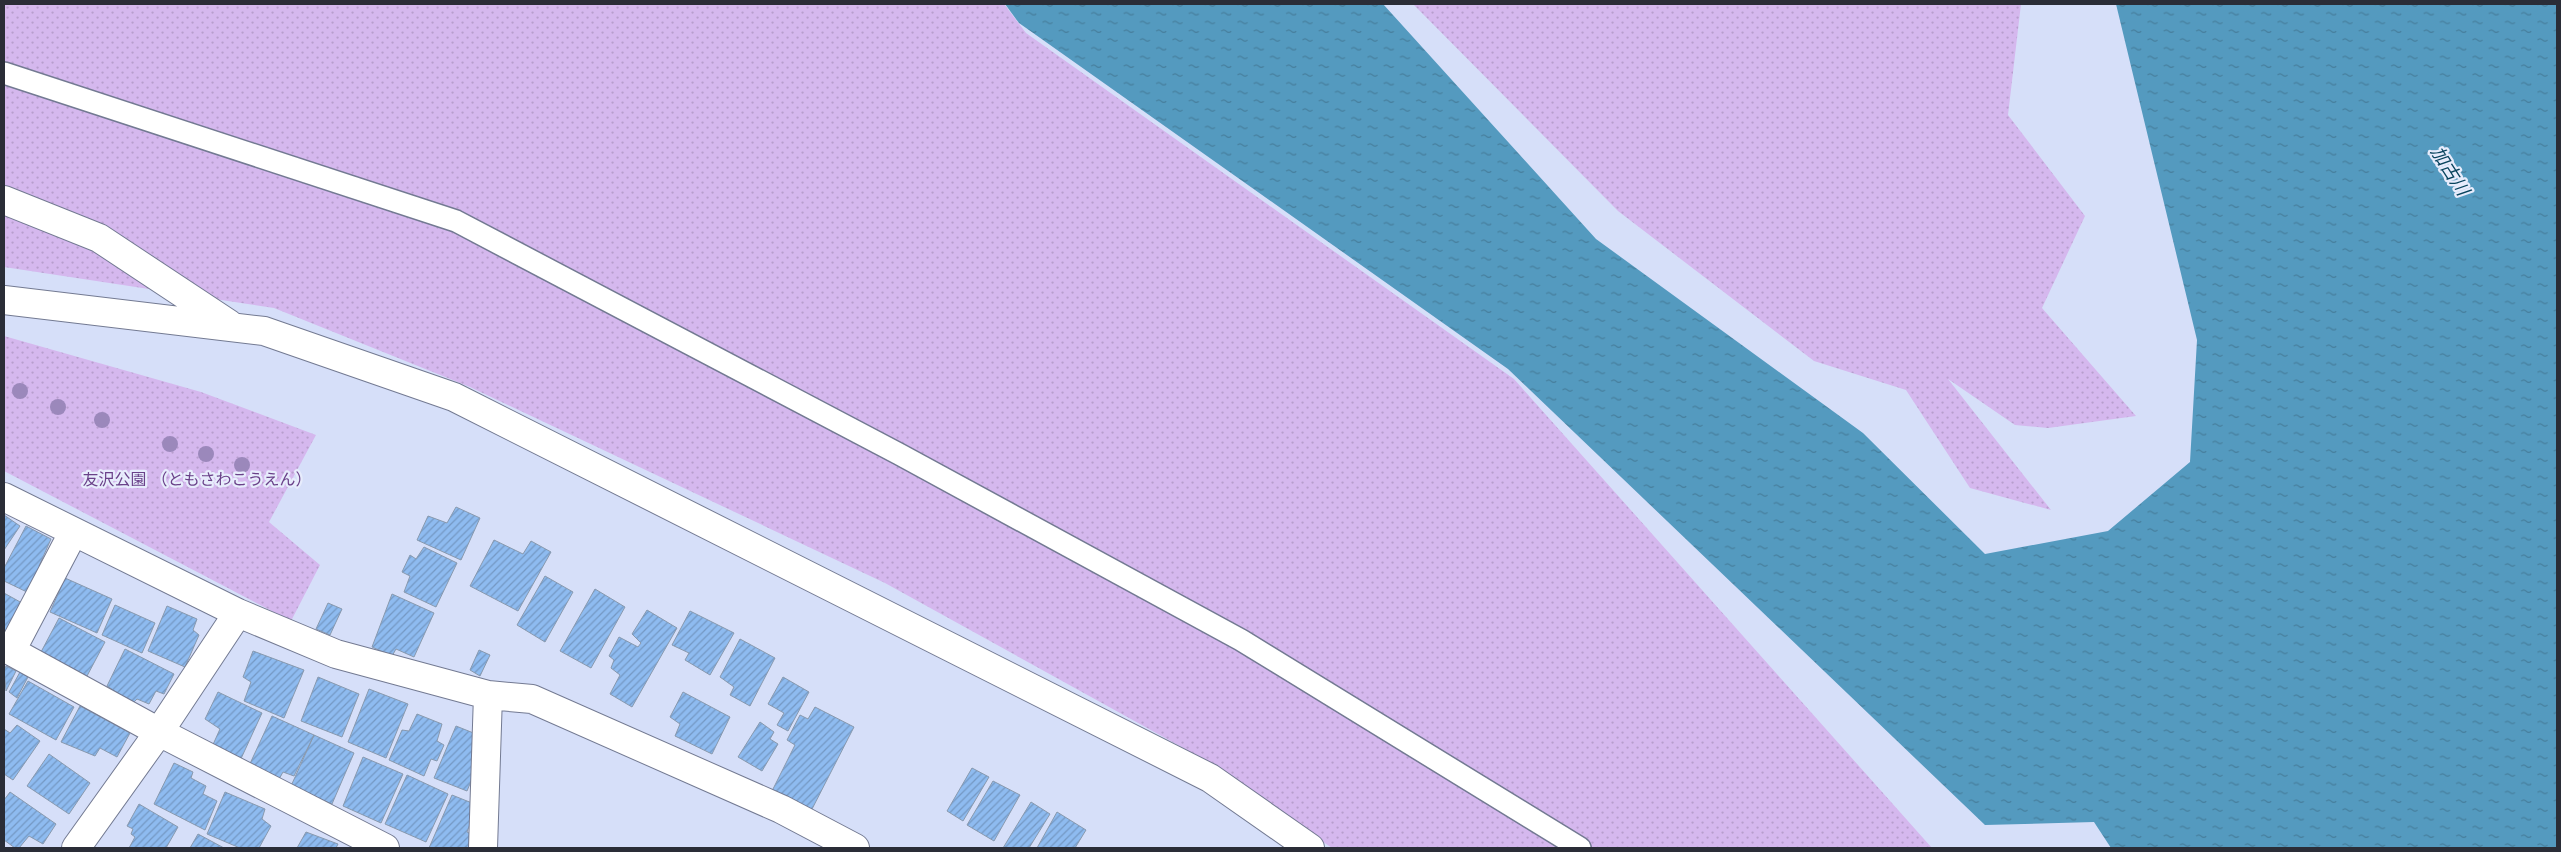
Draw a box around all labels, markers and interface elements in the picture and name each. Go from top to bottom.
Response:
water label: 加古川 [2427,142,2475,201]
park label: 友沢公園 （ともさわこうえん） [82,470,312,489]

